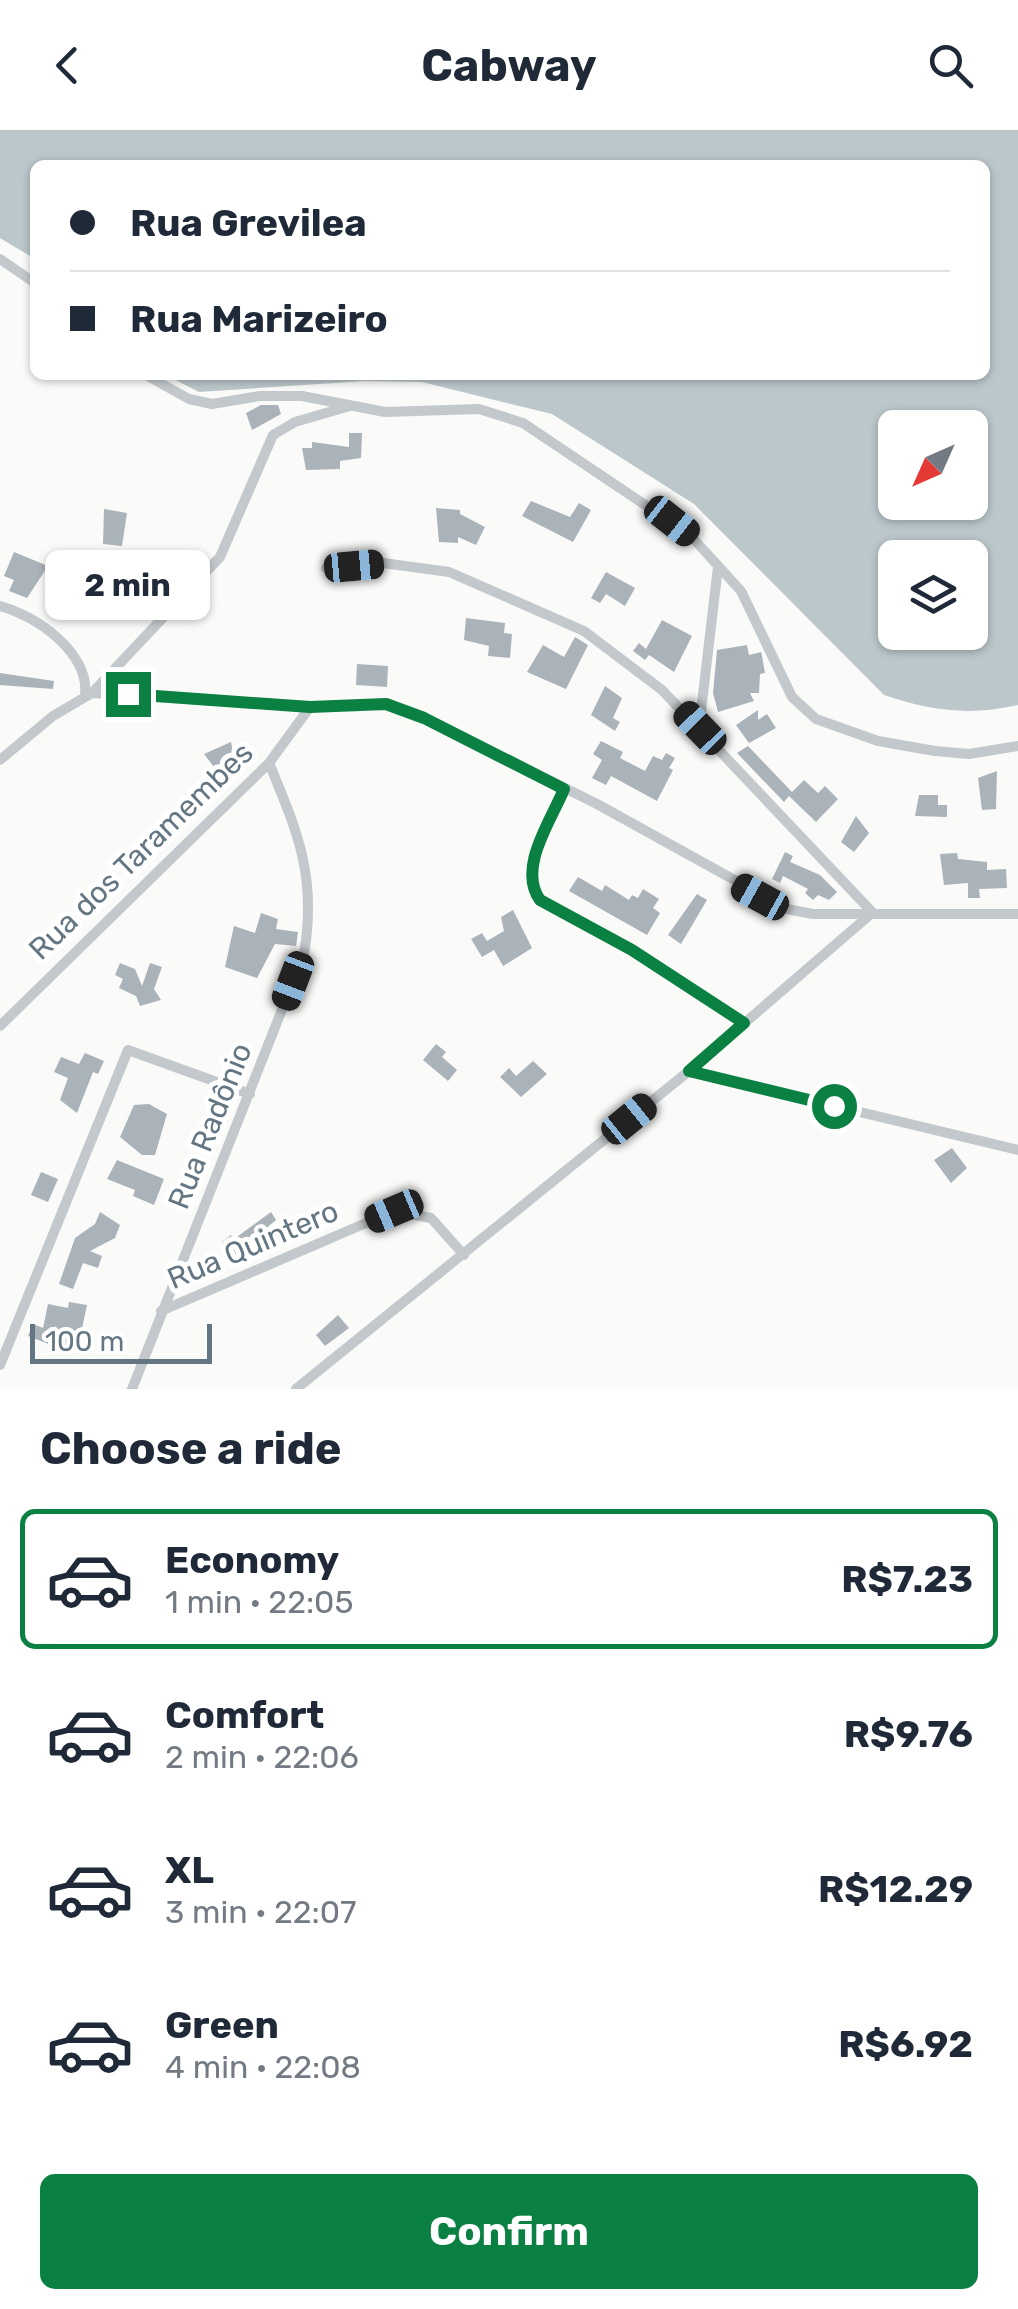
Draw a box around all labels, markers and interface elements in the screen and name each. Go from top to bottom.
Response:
icon: back [40,38,95,93]
icon: search [923,38,978,93]
text: Cabway [421,39,597,92]
text: Rua Grevilea [130,200,367,246]
text: Rua Marizeiro [130,296,388,342]
north arrow [878,410,988,520]
map controls [878,410,988,650]
car [639,491,705,551]
button: layers [878,540,988,650]
car [323,548,385,584]
callout: 2 min [46,549,210,619]
text: 2 min [84,566,171,604]
route end [106,672,151,717]
car [668,696,732,760]
street label: Rua dos Taramembes [21,735,261,967]
car [726,869,794,925]
car [268,948,318,1014]
street label: Rua Radônio [160,1038,260,1214]
route start [812,1084,857,1129]
car [596,1088,662,1150]
car [361,1185,427,1237]
street label: Rua Quintero [162,1193,344,1297]
scale bar [30,1319,212,1364]
text: 100 m [45,1325,124,1358]
text: Choose a ride [40,1422,342,1475]
icon: car [45,1534,135,1624]
text: Economy [165,1537,339,1583]
text: R$7.23 [841,1556,973,1602]
text: 1 min · 22:05 [165,1583,353,1621]
icon: car [45,1689,135,1779]
text: Comfort [165,1692,324,1738]
text: R$9.76 [844,1711,973,1757]
text: 2 min · 22:06 [165,1738,359,1776]
icon: car [45,1844,135,1934]
text: XL [165,1847,214,1893]
text: R$12.29 [818,1866,973,1912]
text: 3 min · 22:07 [165,1893,356,1931]
icon: car [45,1999,135,2089]
text: Green [165,2002,279,2048]
text: R$6.92 [838,2021,973,2067]
text: 4 min · 22:08 [165,2048,361,2086]
button: Confirm [40,2174,978,2289]

